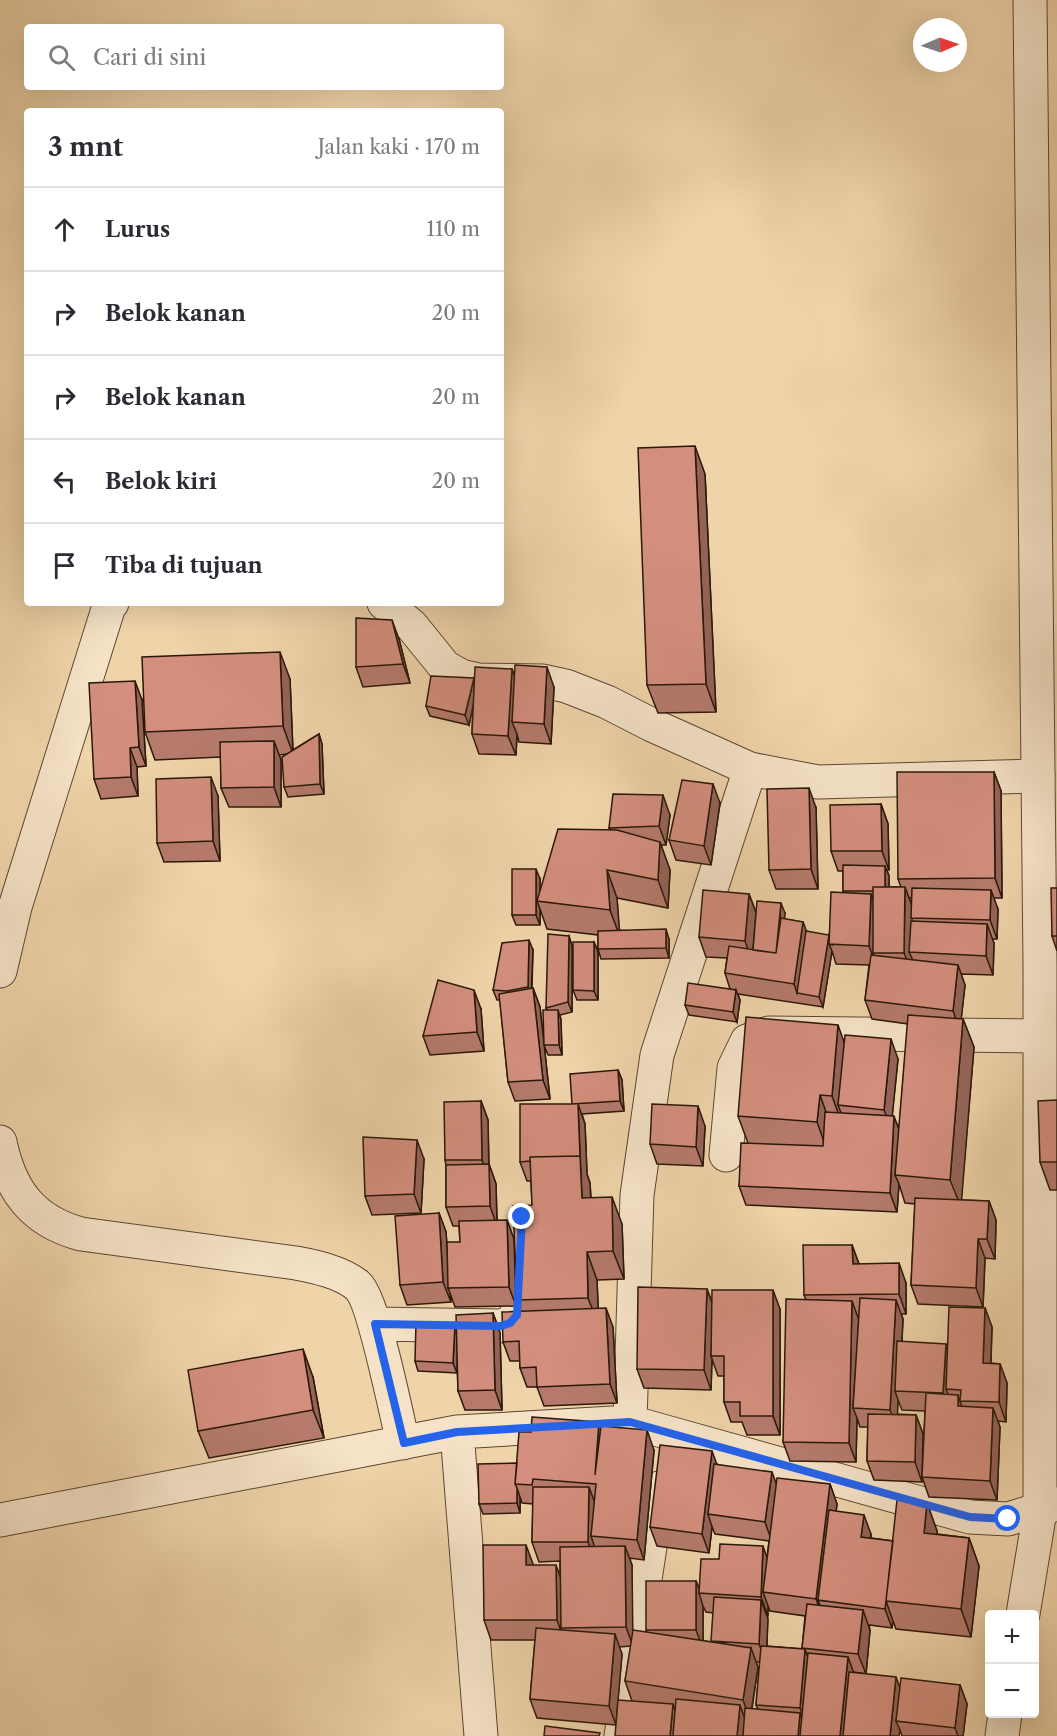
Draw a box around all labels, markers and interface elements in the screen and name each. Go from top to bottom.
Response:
north arrow [913,18,967,72]
search box [24,24,504,90]
icon: search [45,41,78,74]
text: Cari di sini [93,44,206,71]
text: 3 mnt [48,131,123,163]
text: Jalan kaki · 170 m [318,135,480,159]
icon: ahead [48,213,81,246]
text: Lurus [105,216,170,243]
text: 110 m [427,217,480,241]
icon: right [48,297,81,330]
text: Belok kanan [105,300,246,327]
text: 20 m [432,301,480,325]
icon: right [48,381,81,414]
text: Belok kanan [105,384,246,411]
text: 20 m [432,385,480,409]
icon: left [48,465,81,498]
text: Belok kiri [105,468,217,495]
text: 20 m [432,469,480,493]
icon: arrive [48,549,81,582]
text: Tiba di tujuan [105,552,263,579]
route end [508,1203,534,1229]
route start [994,1505,1020,1531]
map controls [985,1610,1039,1718]
button: + [985,1610,1039,1664]
button: − [985,1664,1039,1718]

